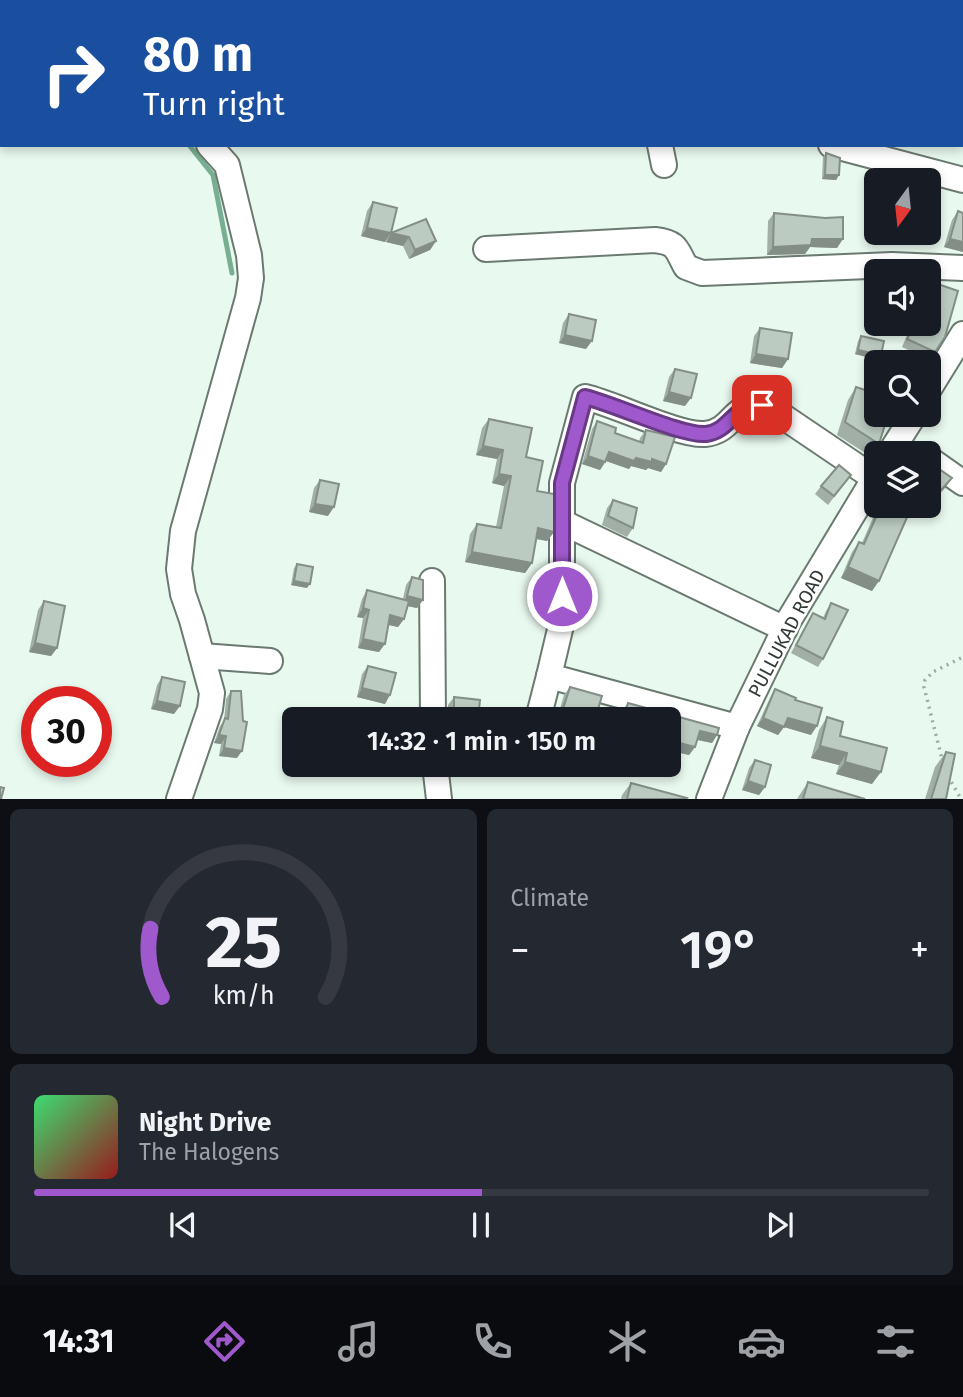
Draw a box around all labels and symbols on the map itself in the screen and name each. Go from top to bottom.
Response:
north arrow [864,168,942,245]
pin [732,375,792,435]
position arrow [525,559,599,633]
street label: PULLUKAD ROAD [743,565,830,701]
speed limit sign: 30 [21,686,112,777]

